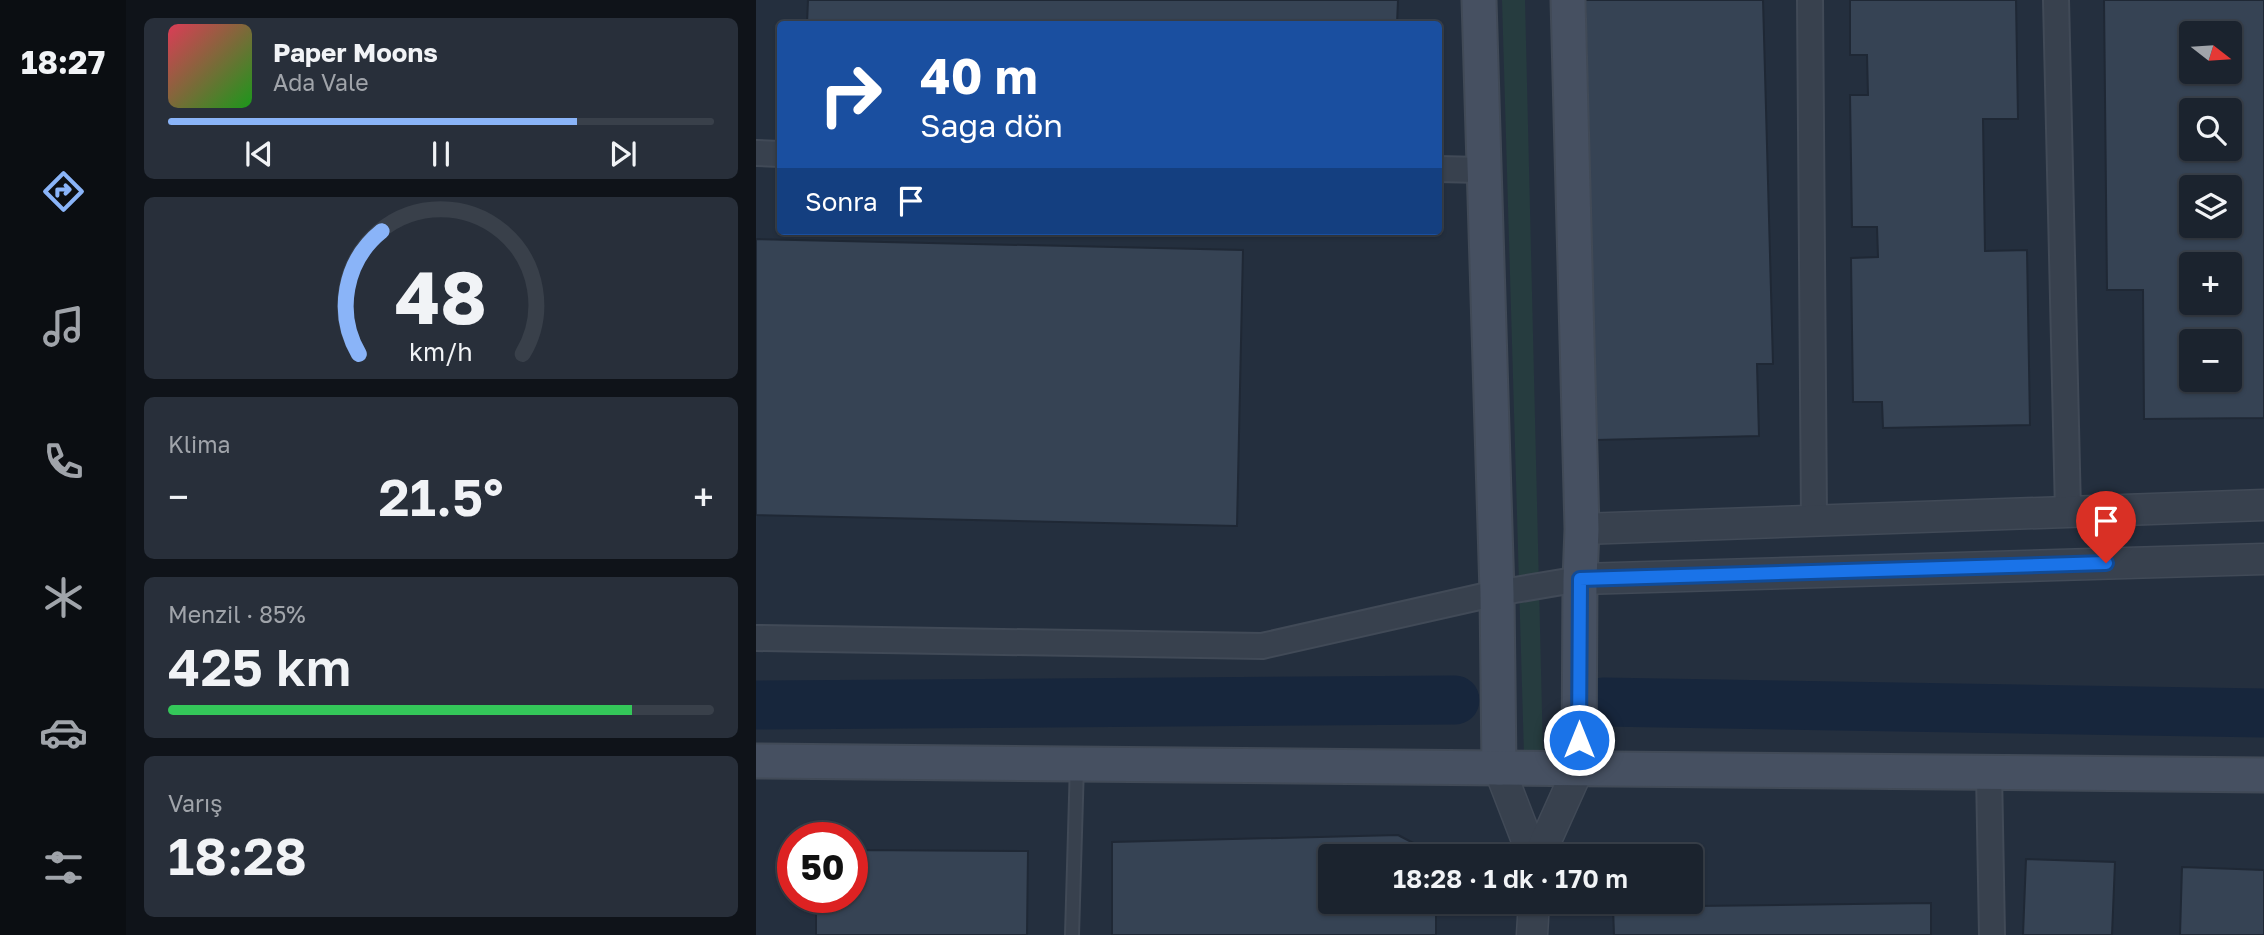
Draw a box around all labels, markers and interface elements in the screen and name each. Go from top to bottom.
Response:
north arrow [2179,21,2242,84]
map controls [2179,21,2242,392]
text: Paper Moons [273,37,438,68]
text: 18:27 [21,43,105,81]
text: 40 m [920,46,1038,105]
icon: right [805,49,896,140]
text: Ada Vale [273,68,369,96]
button: search [2179,98,2242,161]
text: Sağa dön [920,106,1063,144]
icon: previous [240,135,278,173]
icon: pause [422,135,460,173]
icon: next [604,135,642,173]
icon: directions [39,167,88,216]
button: layers [2179,175,2242,238]
icon: arrive [892,182,930,220]
text: Sonra [805,186,878,217]
button: + [2179,252,2242,315]
text: 48 [395,254,487,341]
icon: music [39,302,88,351]
button: − [2179,329,2242,392]
text: km/h [409,336,473,367]
text: Klima [168,430,231,458]
icon: phone [39,437,88,486]
text: 21.5° [379,465,503,527]
text: − [168,474,189,519]
text: + [693,474,714,519]
pin [2076,491,2136,563]
icon: arrive [2087,502,2125,540]
icon: climate [39,573,88,622]
text: Menzil · 85% [168,600,306,628]
text: 425 km [168,635,351,697]
position arrow [1542,703,1616,777]
icon: car [39,708,88,757]
text: Varış [168,789,222,817]
speed limit sign: 50 [777,822,868,913]
text: 18:28 [168,824,307,886]
icon: filters [39,843,88,892]
text: 18:28 · 1 dk · 170 m [1393,863,1628,894]

